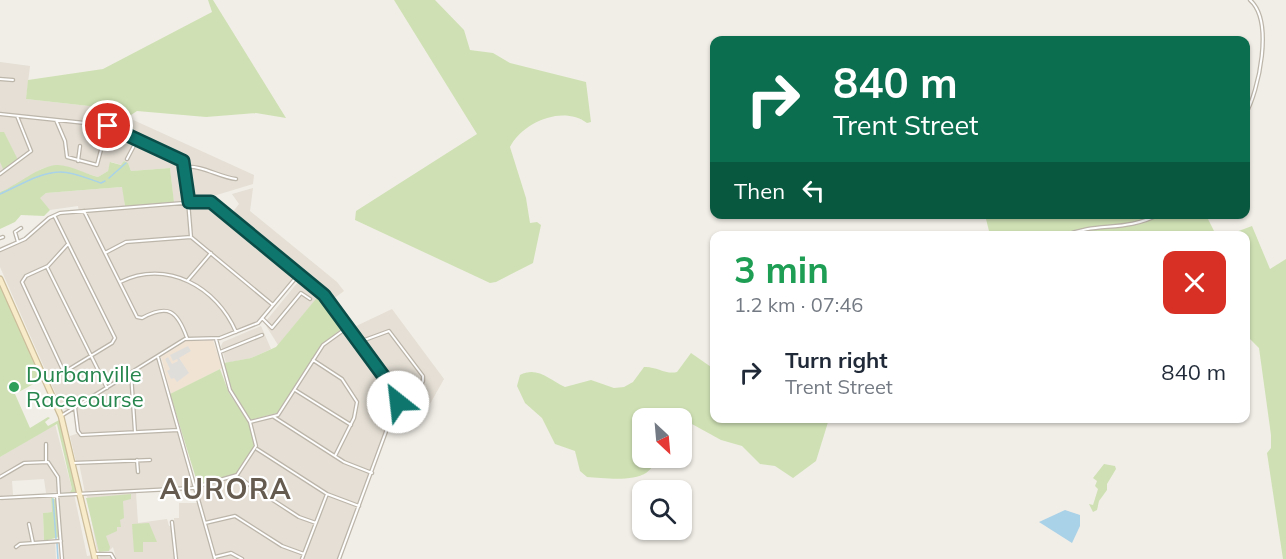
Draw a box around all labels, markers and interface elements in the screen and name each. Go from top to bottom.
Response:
text: 840 m [833,56,958,109]
icon: right [734,60,812,138]
pin [82,100,133,151]
text: Trent Street [833,108,979,142]
icon: arrive [91,109,124,142]
icon: left [797,174,830,207]
text: Then [734,177,785,205]
text: 3 min [734,247,829,292]
button: close [1163,251,1226,314]
text: 1.2 km · 07:46 [734,292,863,317]
text: Turn right [785,346,888,374]
icon: right [734,356,767,389]
text: 840 m [1161,358,1226,386]
place label: Durbanville Racecourse [26,360,144,413]
position arrow [366,370,430,434]
text: Trent Street [785,374,893,399]
marker: Durbanville Racecourse [7,380,21,394]
north arrow [632,408,692,468]
map controls [632,408,692,540]
district label: AURORA [160,471,292,506]
button: search [632,480,692,540]

